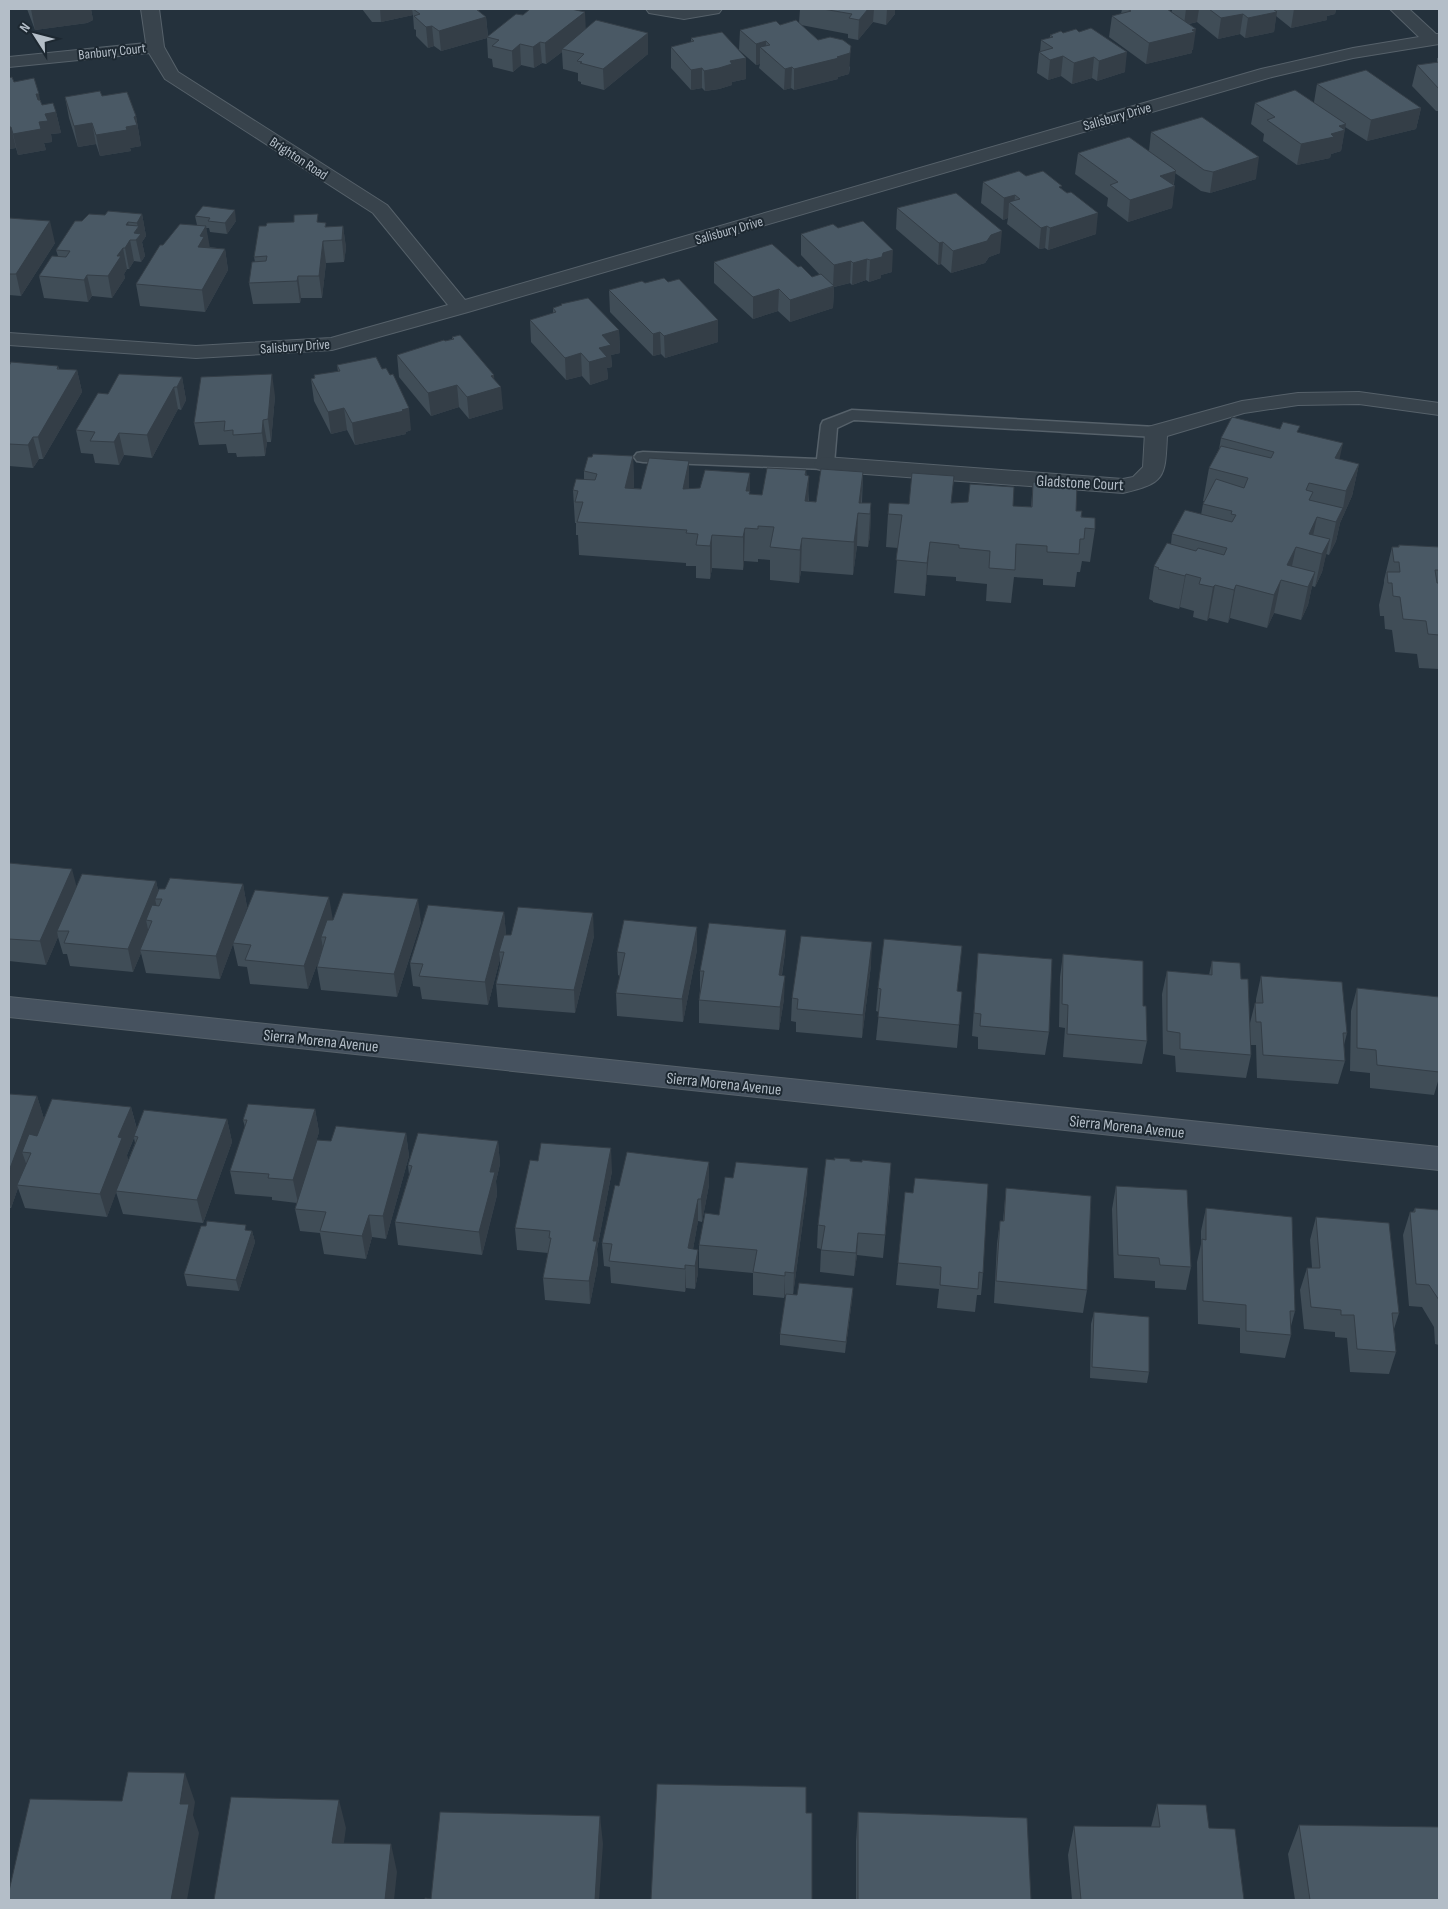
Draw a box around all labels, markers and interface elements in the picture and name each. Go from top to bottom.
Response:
north arrow [10,10,60,60]
text: N [16,20,34,36]
street label: Banbury Court [77,39,147,63]
street label: Salisbury Drive [1081,99,1153,134]
street label: Brighton Road [266,133,331,184]
street label: Salisbury Drive [693,213,765,248]
street label: Salisbury Drive [260,336,330,357]
street label: Gladstone Court [1036,472,1124,495]
street label: Sierra Morena Avenue [262,1026,379,1057]
street label: Sierra Morena Avenue [665,1069,782,1100]
street label: Sierra Morena Avenue [1068,1112,1185,1143]

